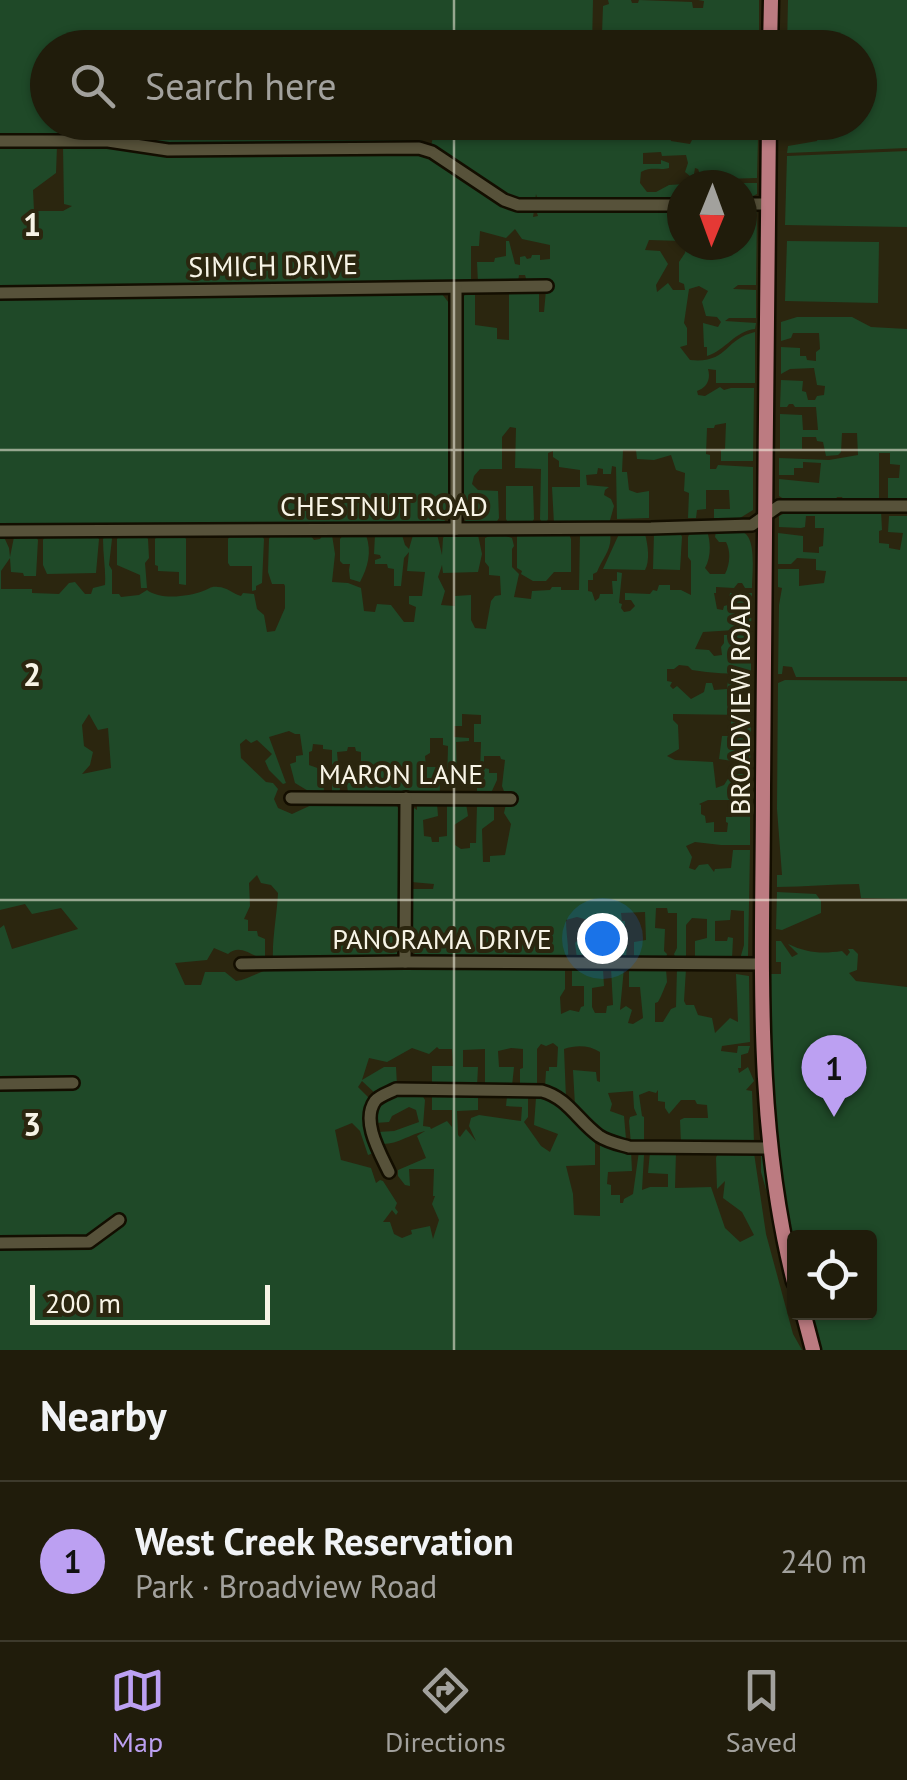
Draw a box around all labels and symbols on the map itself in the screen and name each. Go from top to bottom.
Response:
north arrow [667,170,757,260]
text: 1 [23,203,41,245]
street label: SIMICH DRIVE [188,245,358,285]
street label: CHESTNUT ROAD [280,487,488,524]
street label: BROADVIEW ROAD [721,593,758,815]
text: 2 [23,653,41,695]
street label: MARON LANE [319,755,483,792]
your location [577,913,628,964]
street label: PANORAMA DRIVE [332,920,552,957]
pin: 1 [802,1034,866,1117]
text: 3 [23,1103,41,1145]
scale bar [30,1280,270,1324]

